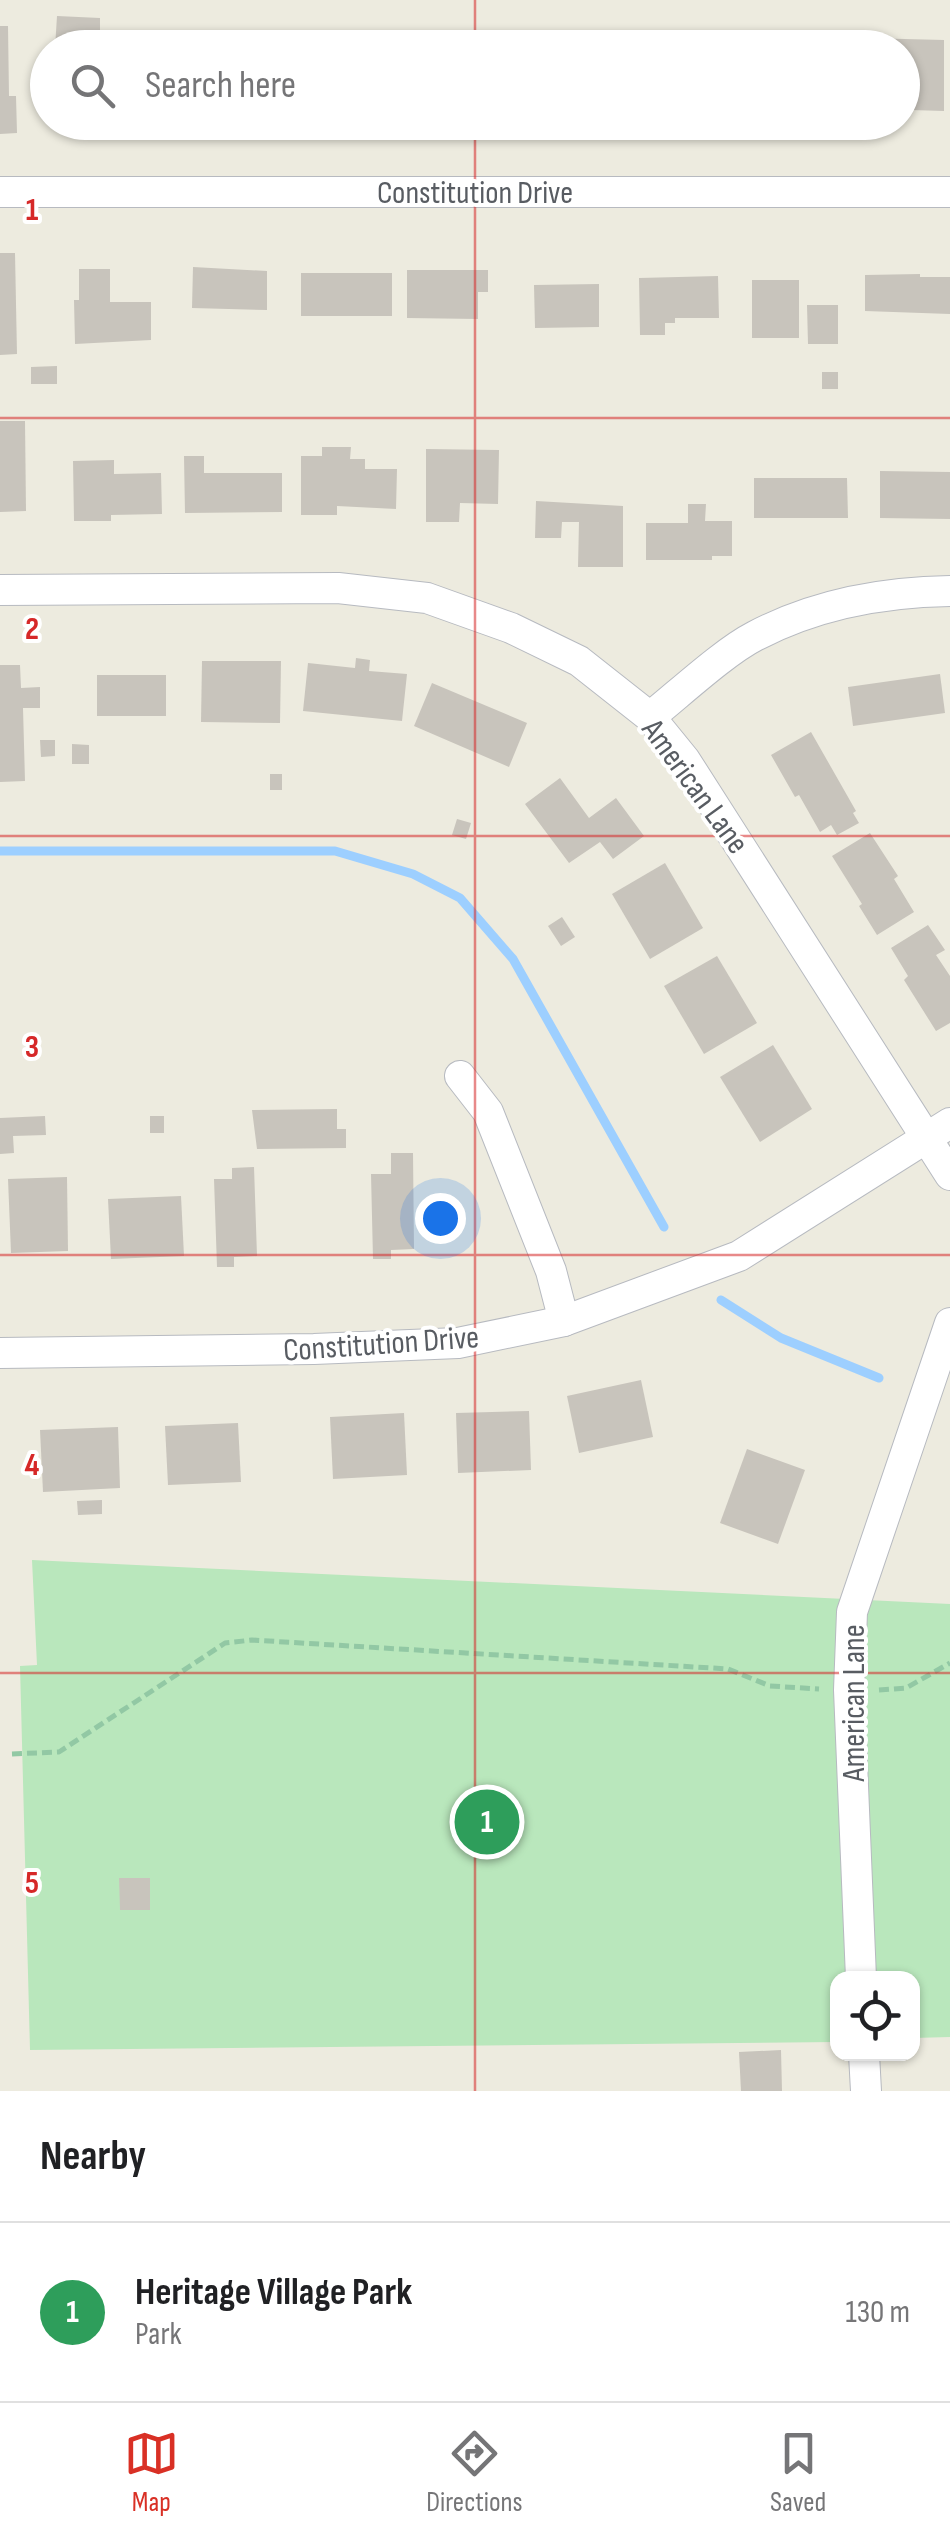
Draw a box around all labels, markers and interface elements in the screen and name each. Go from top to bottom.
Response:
search box [30,30,920,140]
icon: search [65,58,120,113]
text: Search here [145,63,296,108]
street label: Constitution Drive [377,174,573,213]
text: 1 [26,191,39,230]
text: 2 [25,610,39,649]
street label: American Lane [632,711,757,862]
text: 3 [25,1028,39,1067]
your location [415,1193,466,1244]
street label: Constitution Drive [282,1318,480,1371]
text: 4 [25,1446,40,1485]
street label: American Lane [835,1624,874,1783]
pin: 1 [454,1784,520,1860]
text: 5 [25,1864,39,1903]
map controls [830,1971,920,2061]
button: locate [830,1971,920,2061]
text: Nearby [40,2131,146,2182]
text: Heritage Village Park [135,2270,412,2315]
text: 1 [66,2293,79,2332]
text: 130 m [845,2293,910,2332]
text: Park [135,2315,182,2354]
tab: Map [124,2426,179,2519]
tab: Directions [426,2426,523,2519]
tab: Saved [770,2426,826,2519]

